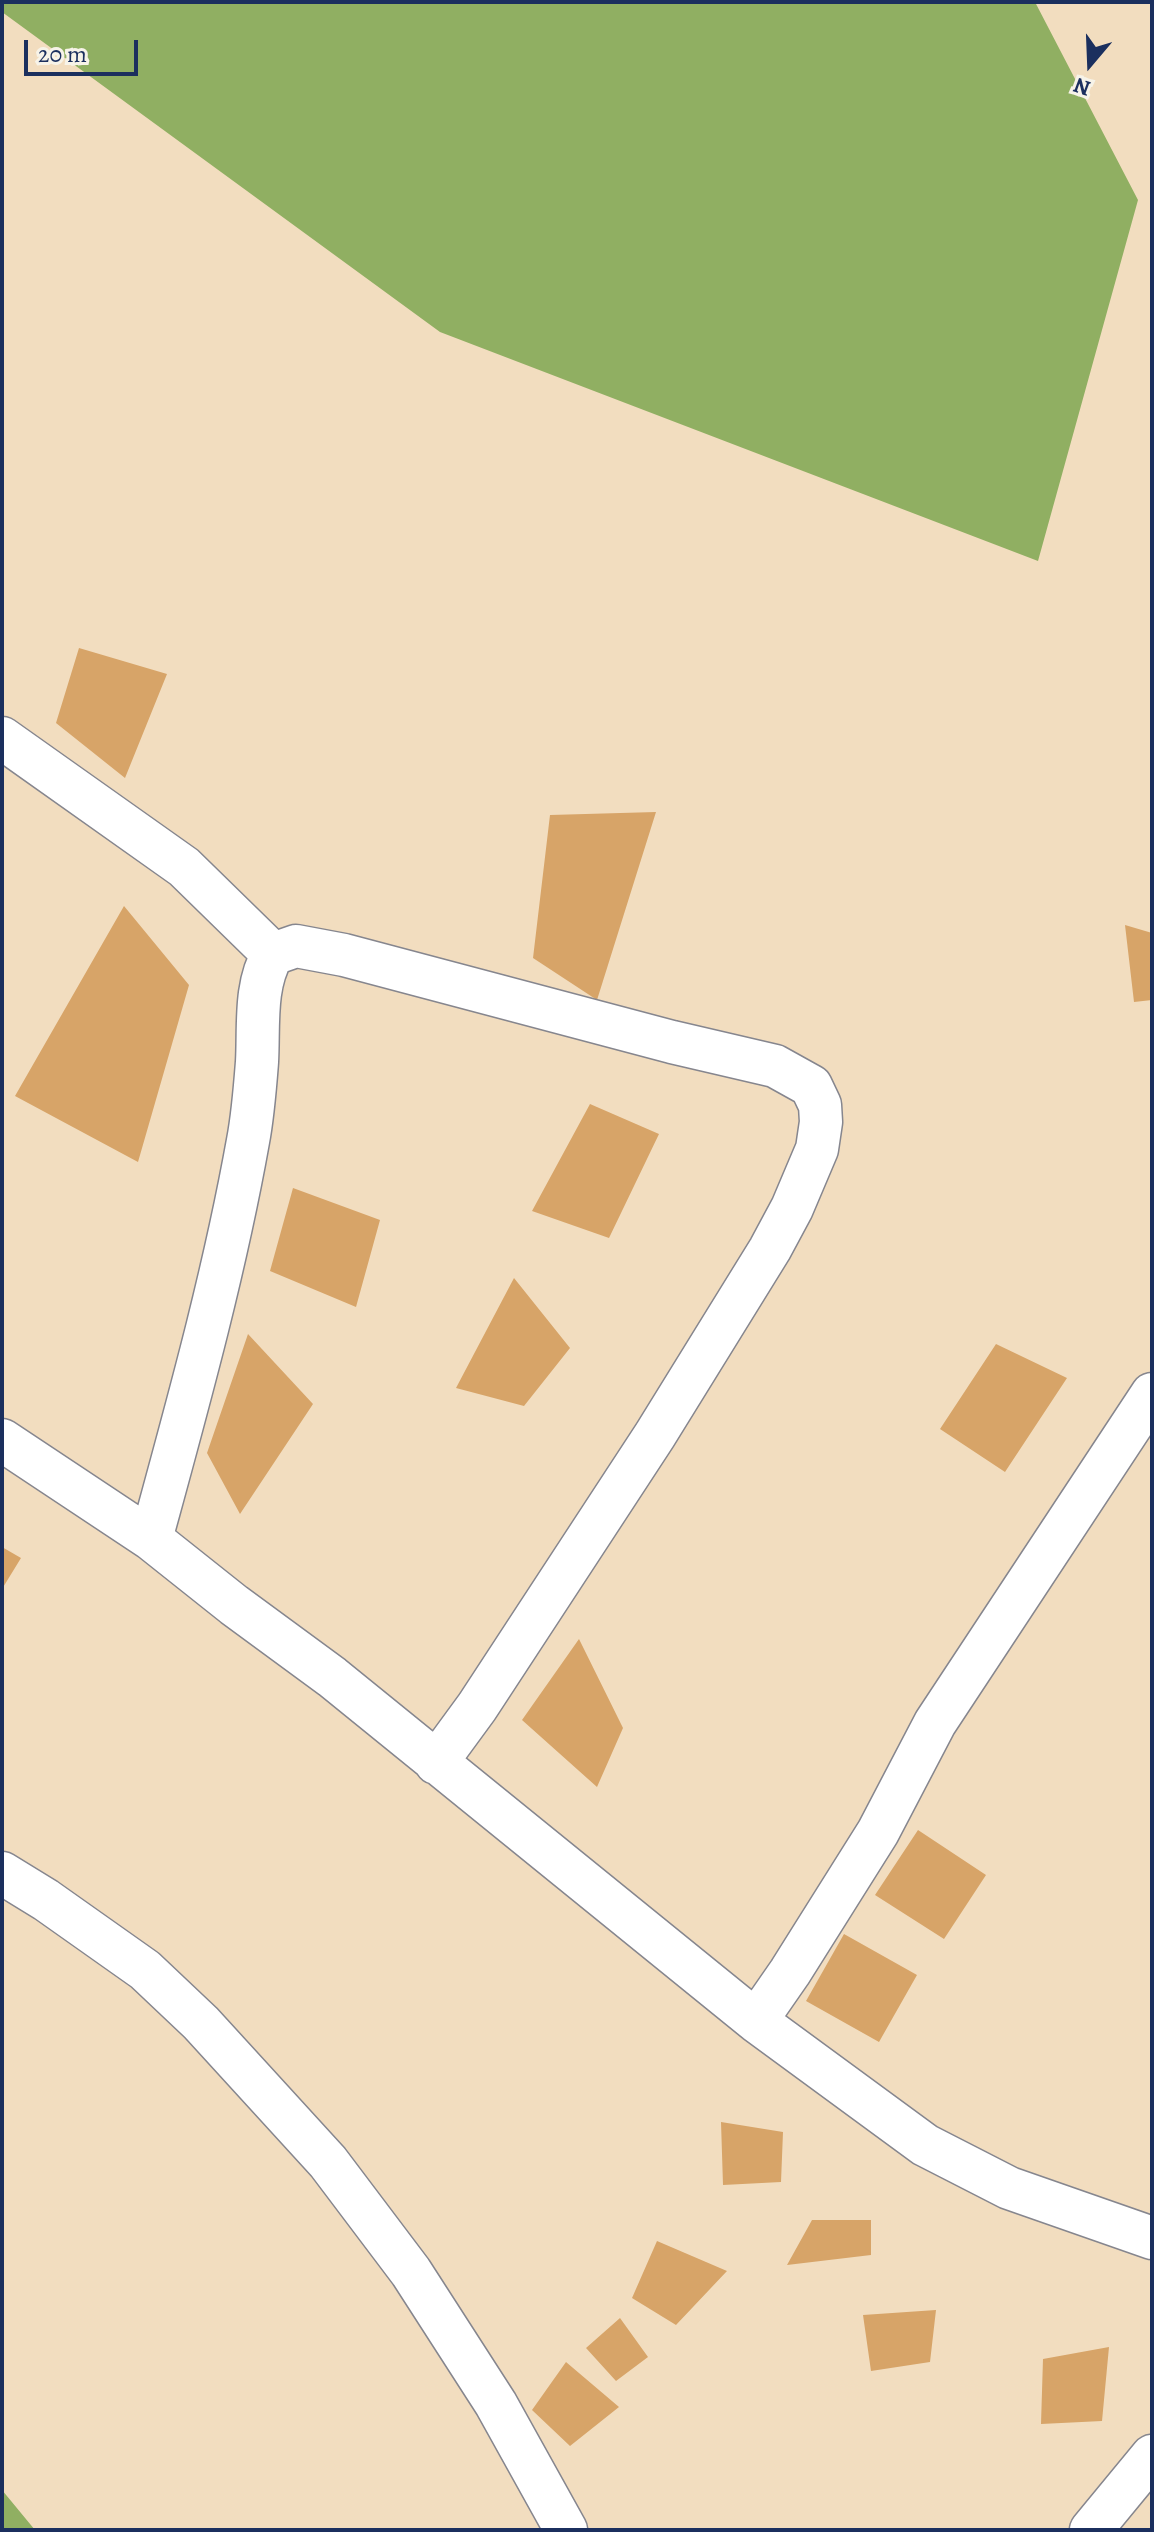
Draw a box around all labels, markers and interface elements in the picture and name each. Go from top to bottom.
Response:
scale bar [28,24,142,74]
north arrow [1050,24,1130,104]
text: 20 m [38,38,87,70]
text: N [1070,70,1095,103]

